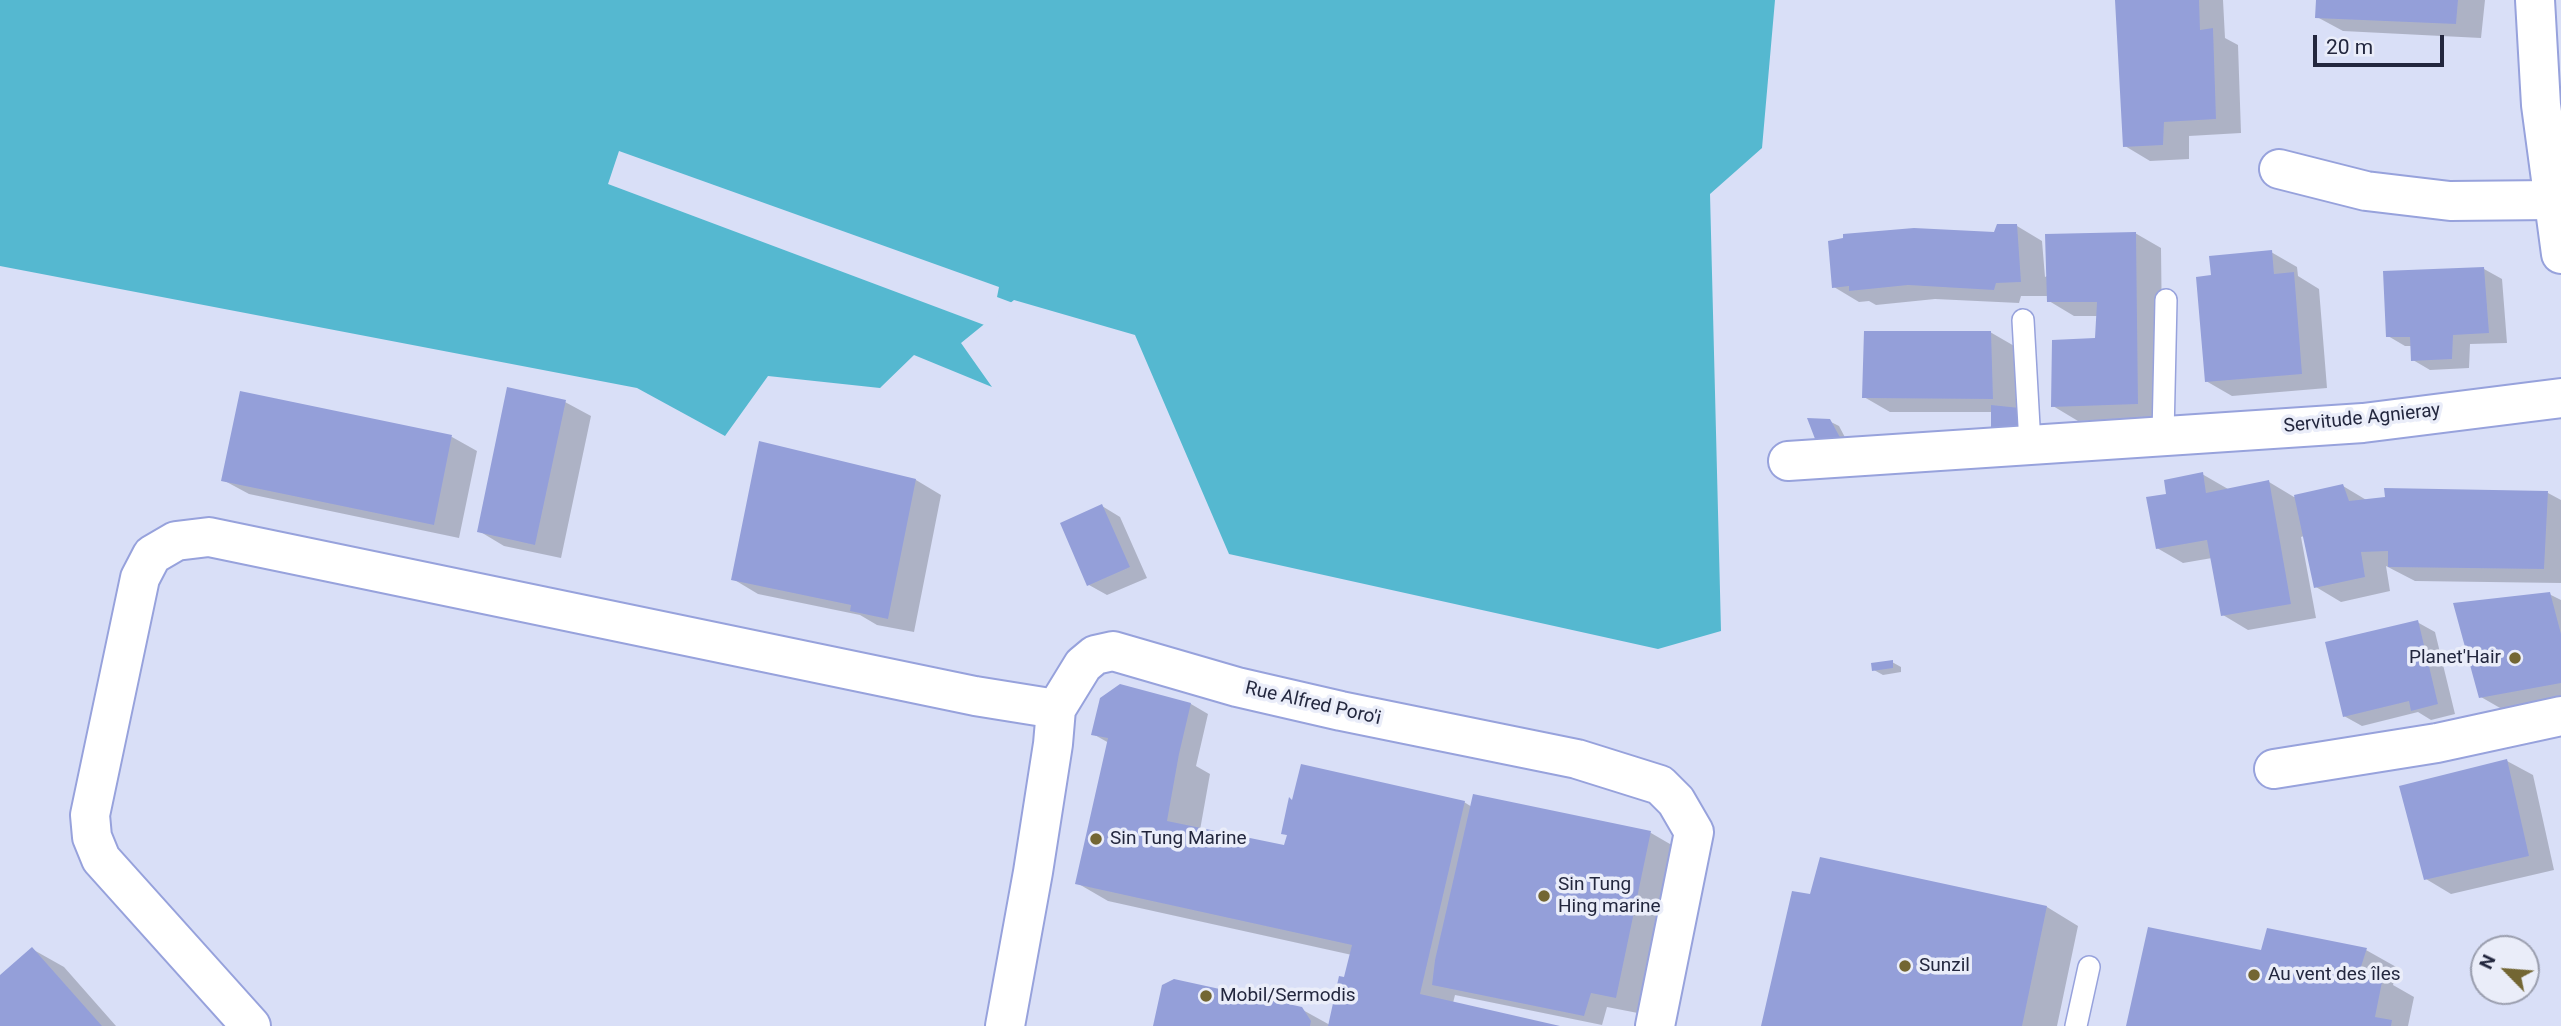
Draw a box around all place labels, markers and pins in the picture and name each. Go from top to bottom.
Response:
place label: Planet'Hair [2409,647,2501,669]
marker: Planet'Hair [2507,650,2523,666]
place label: Sin Tung Marine [1110,828,1246,850]
marker: Sin Tung Marine [1088,831,1104,847]
place label: Sin Tung Hing marine [1558,874,1661,918]
marker: Sin Tung Hing marine [1536,888,1552,904]
place label: Sunzil [1919,955,1970,977]
marker: Sunzil [1897,958,1913,974]
place label: Au vent des îles [2268,964,2401,986]
marker: Au vent des îles [2246,967,2262,983]
place label: Mobil/Sermodis [1220,985,1356,1007]
marker: Mobil/Sermodis [1198,988,1214,1004]

